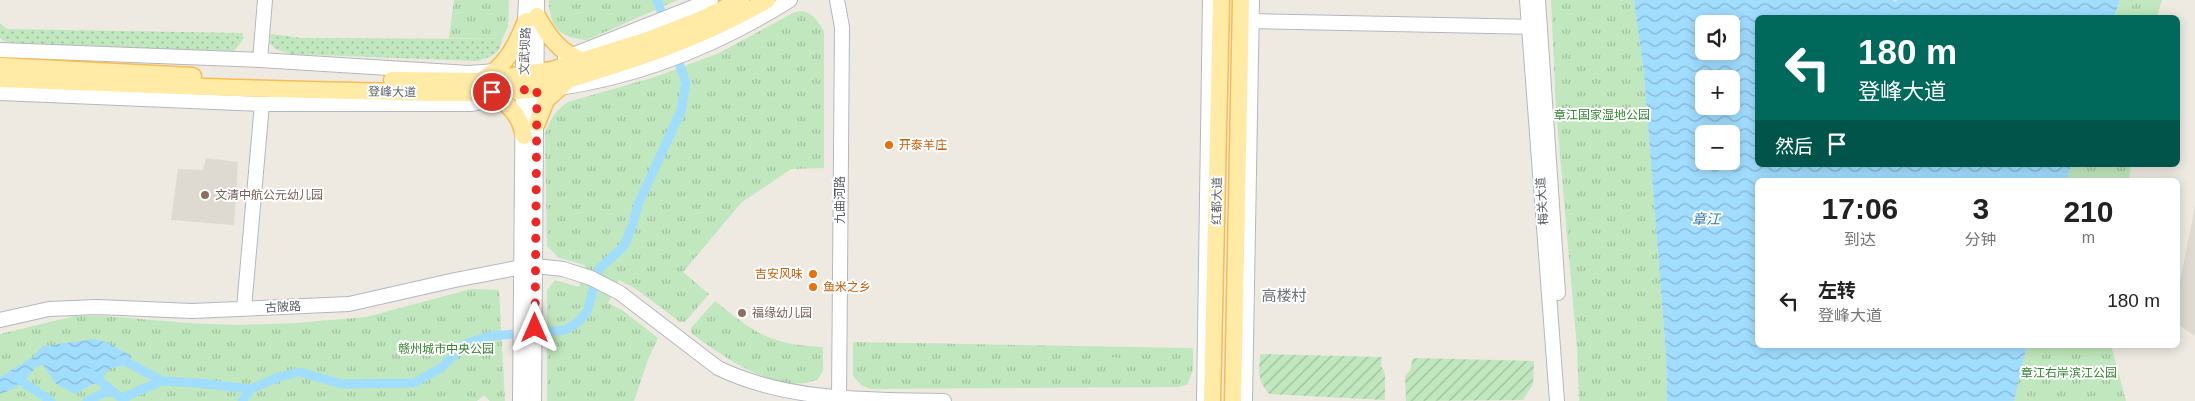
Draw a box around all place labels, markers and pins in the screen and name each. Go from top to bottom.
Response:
pin [471,71,513,113]
place label: 开泰羊庄 [899,138,947,152]
marker: 开泰羊庄 [883,139,895,151]
place label: 文清中航公元幼儿园 [215,188,323,202]
marker: 文清中航公元幼儿园 [199,189,211,201]
place label: 吉安风味 [755,267,803,281]
marker: 吉安风味 [807,268,819,280]
place label: 鱼米之乡 [823,280,871,294]
marker: 鱼米之乡 [807,281,819,293]
place label: 福缘幼儿园 [752,306,812,320]
marker: 福缘幼儿园 [736,307,748,319]

